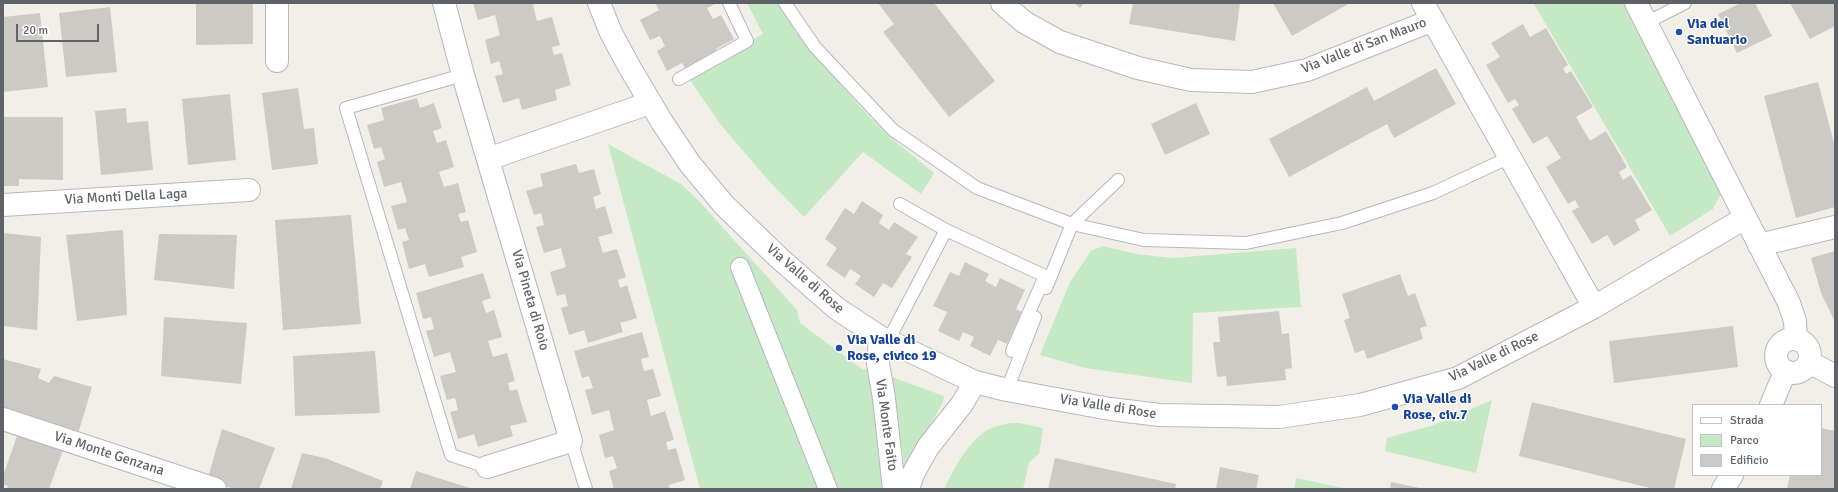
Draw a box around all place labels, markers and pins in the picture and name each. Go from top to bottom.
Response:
place label: Via del Santuario [1687,16,1747,48]
marker: Via del Santuario [1674,27,1684,37]
place label: Via Valle di Rose, civico 19 [847,332,937,364]
marker: Via Valle di Rose, civico 19 [834,343,844,353]
place label: Via Valle di Rose, civ.7 [1403,391,1471,424]
marker: Via Valle di Rose, civ.7 [1390,402,1400,412]

